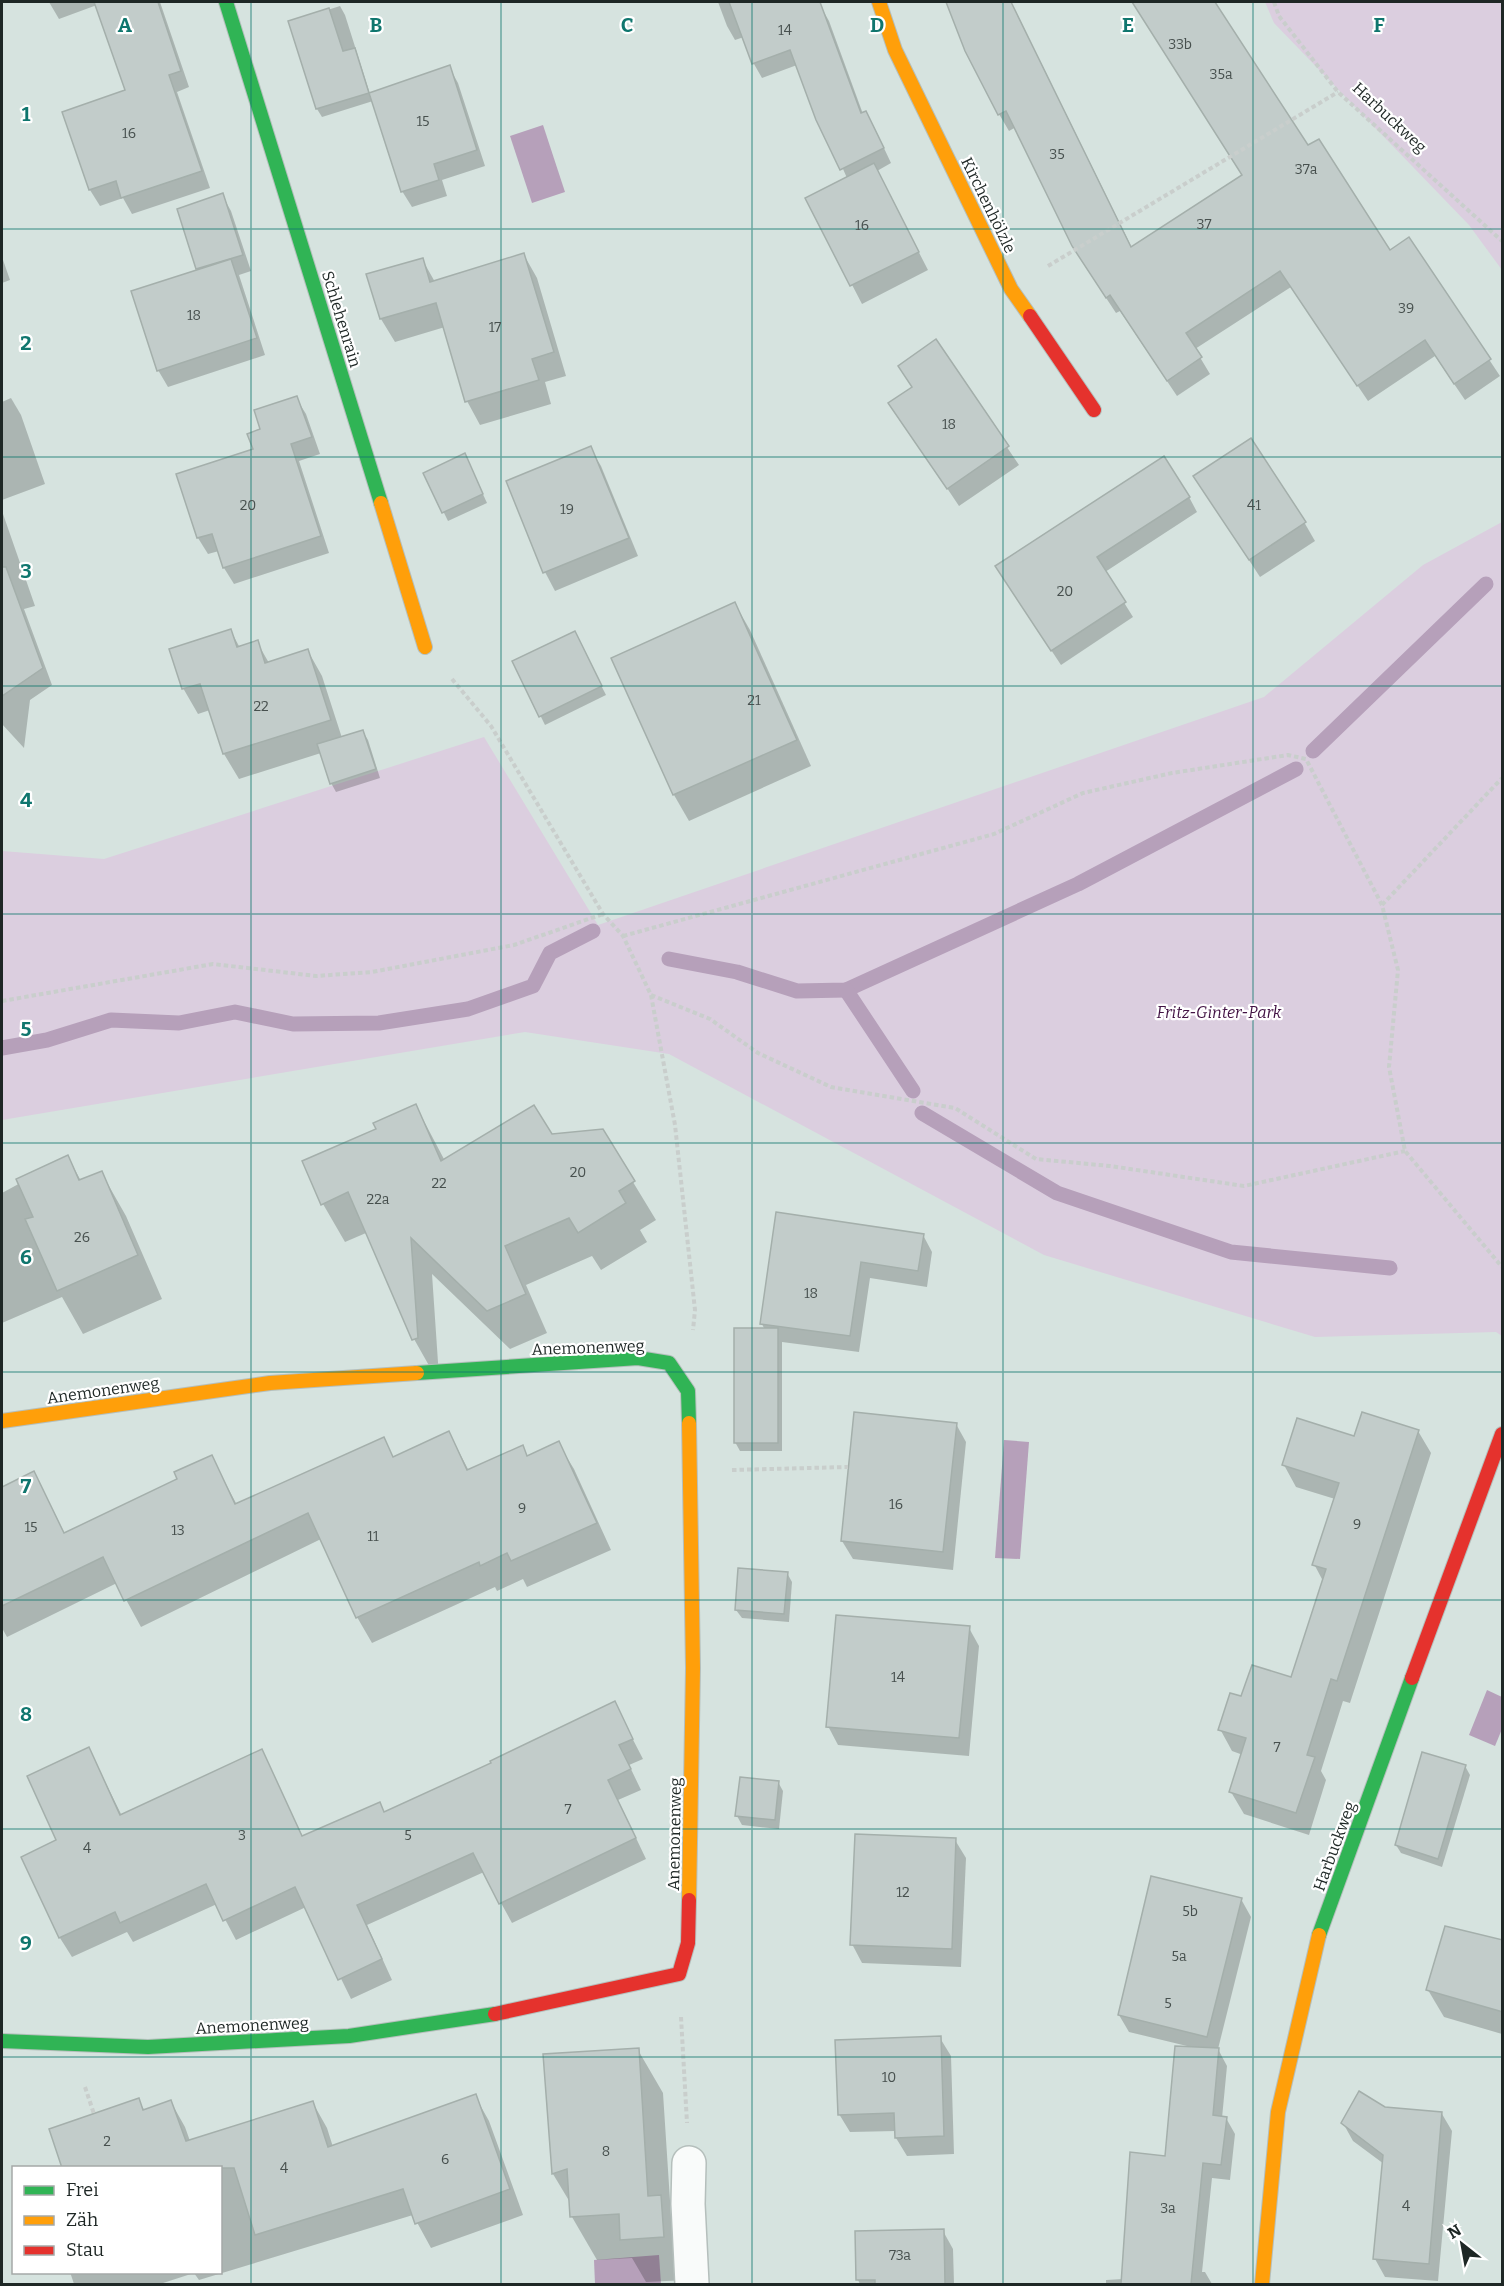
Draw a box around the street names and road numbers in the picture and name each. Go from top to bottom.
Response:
street label: Harbuckweg [1349,78,1431,156]
street label: Kirchenhölzle [957,154,1020,256]
street label: Schlehenrain [318,269,365,370]
street label: Anemonenweg [531,1336,645,1359]
street label: Anemonenweg [46,1373,160,1408]
street label: Anemonenweg [664,1777,685,1891]
street label: Harbuckweg [1309,1799,1360,1894]
street label: Anemonenweg [195,2013,309,2038]

